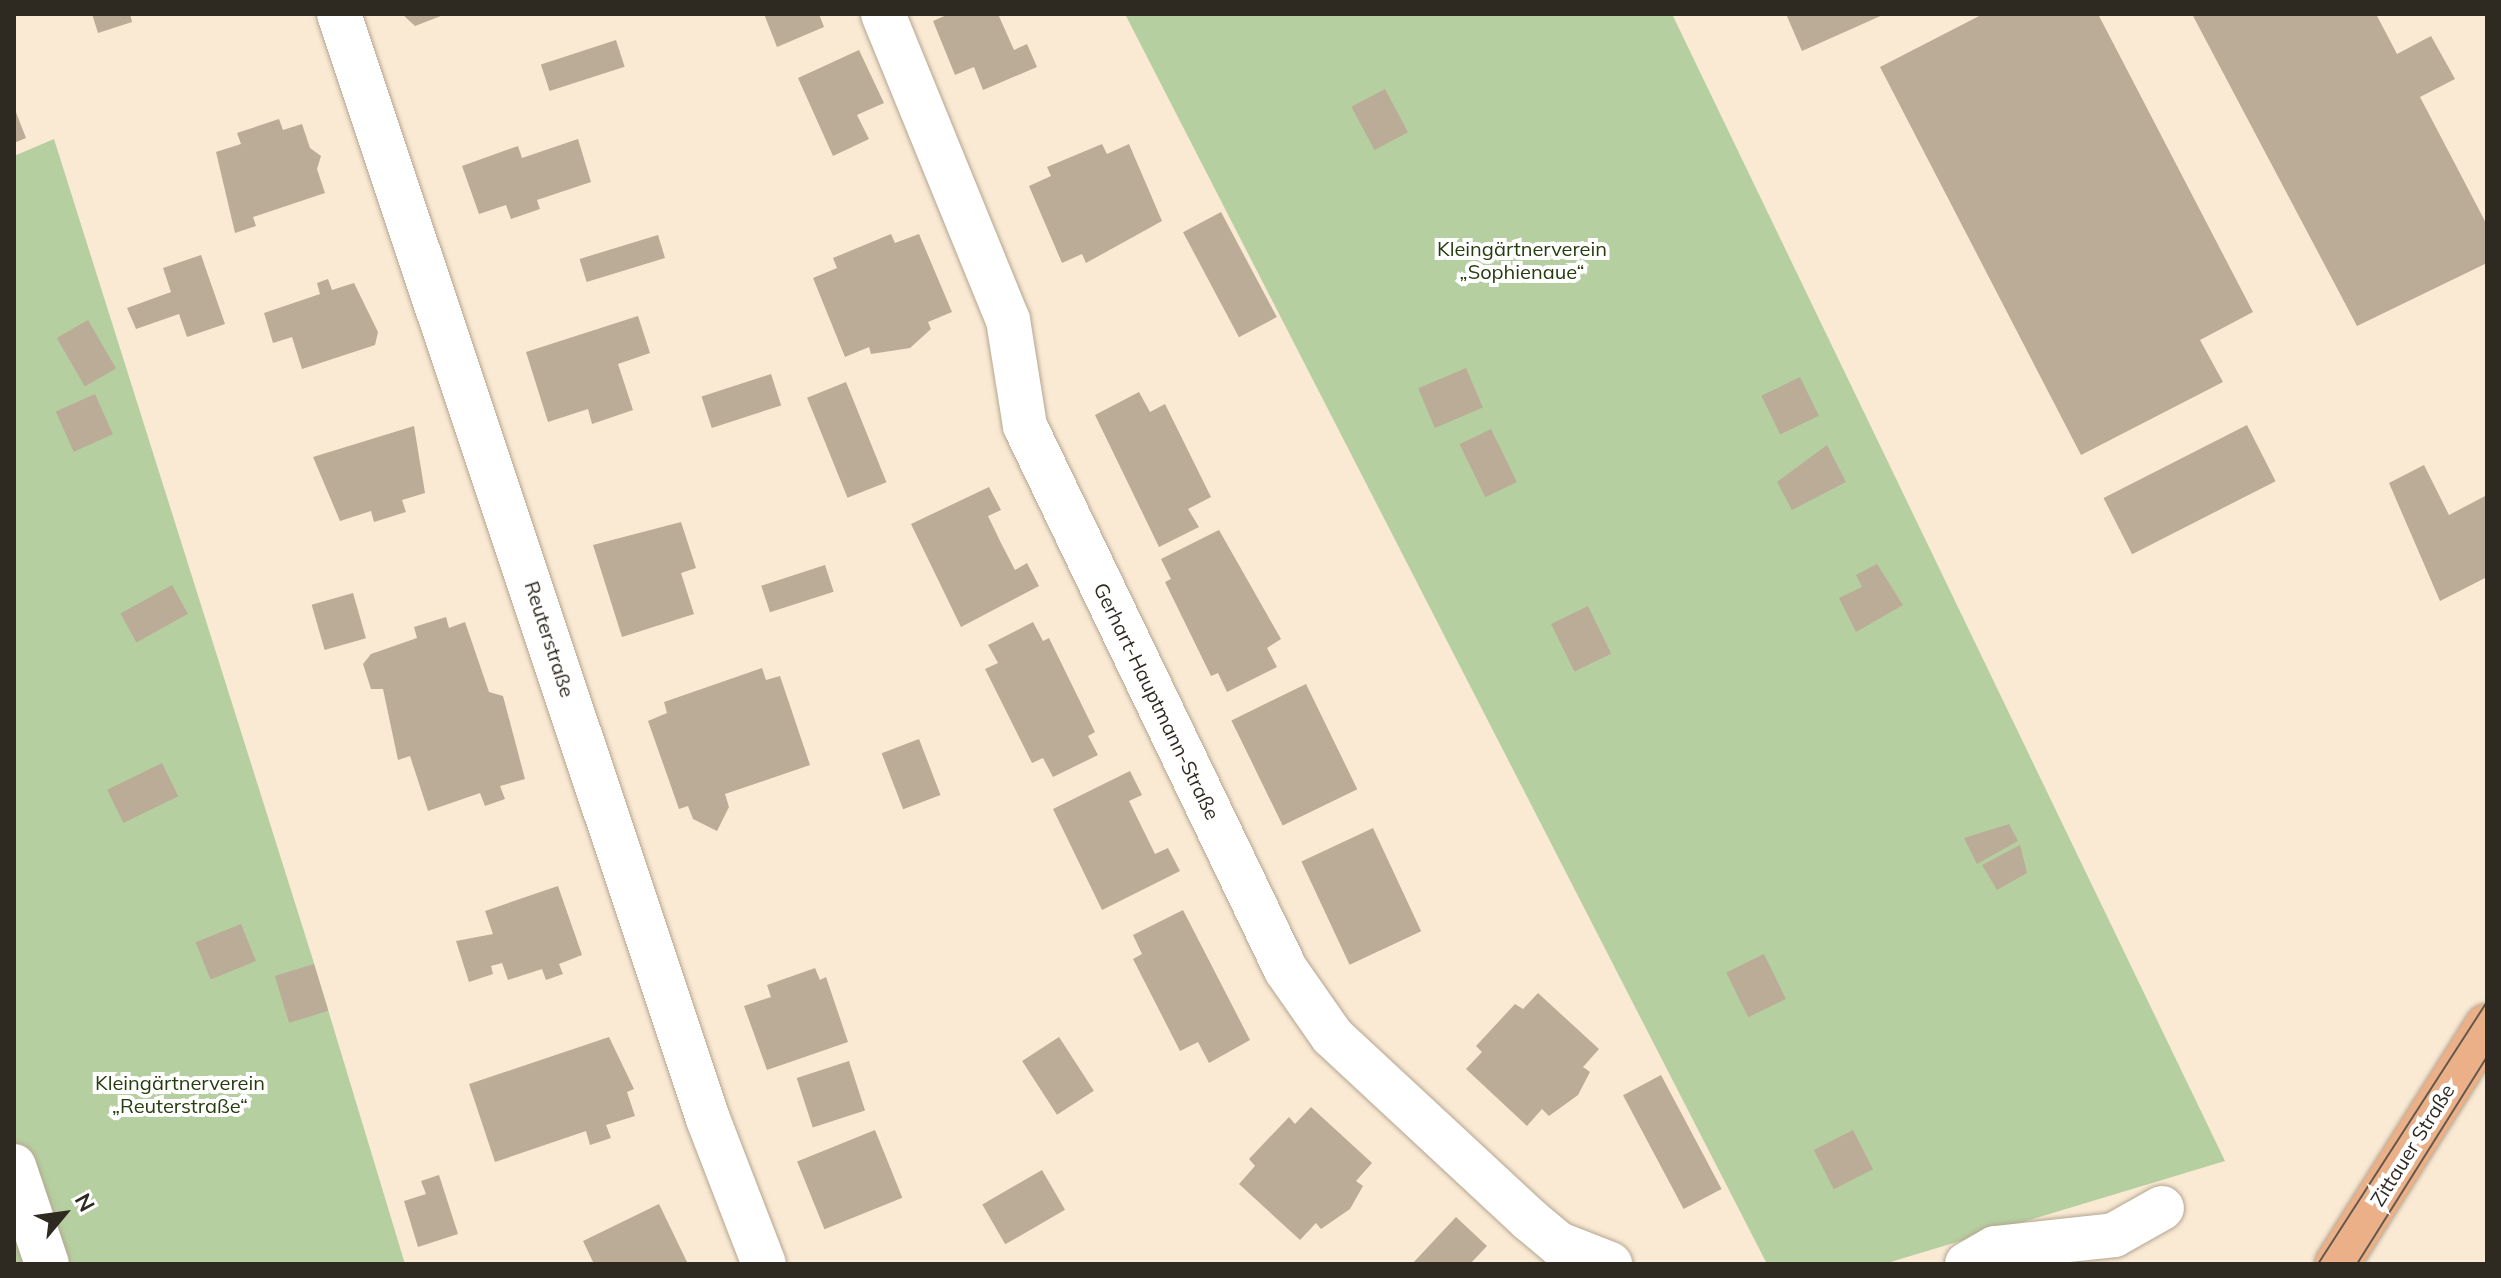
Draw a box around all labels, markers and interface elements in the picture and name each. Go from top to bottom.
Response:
park label: Kleingärtnerverein „Sophienaue“ [1437,236,1607,283]
street label: Reuterstraße [520,578,580,700]
street label: Gerhart-Hauptmann-Straße [1089,579,1225,823]
park label: Kleingärtnerverein „Reuterstraße“ [95,1070,265,1117]
street label: Zittauer Straße [2365,1080,2459,1210]
north arrow [24,1174,104,1254]
text: N [69,1188,101,1216]

